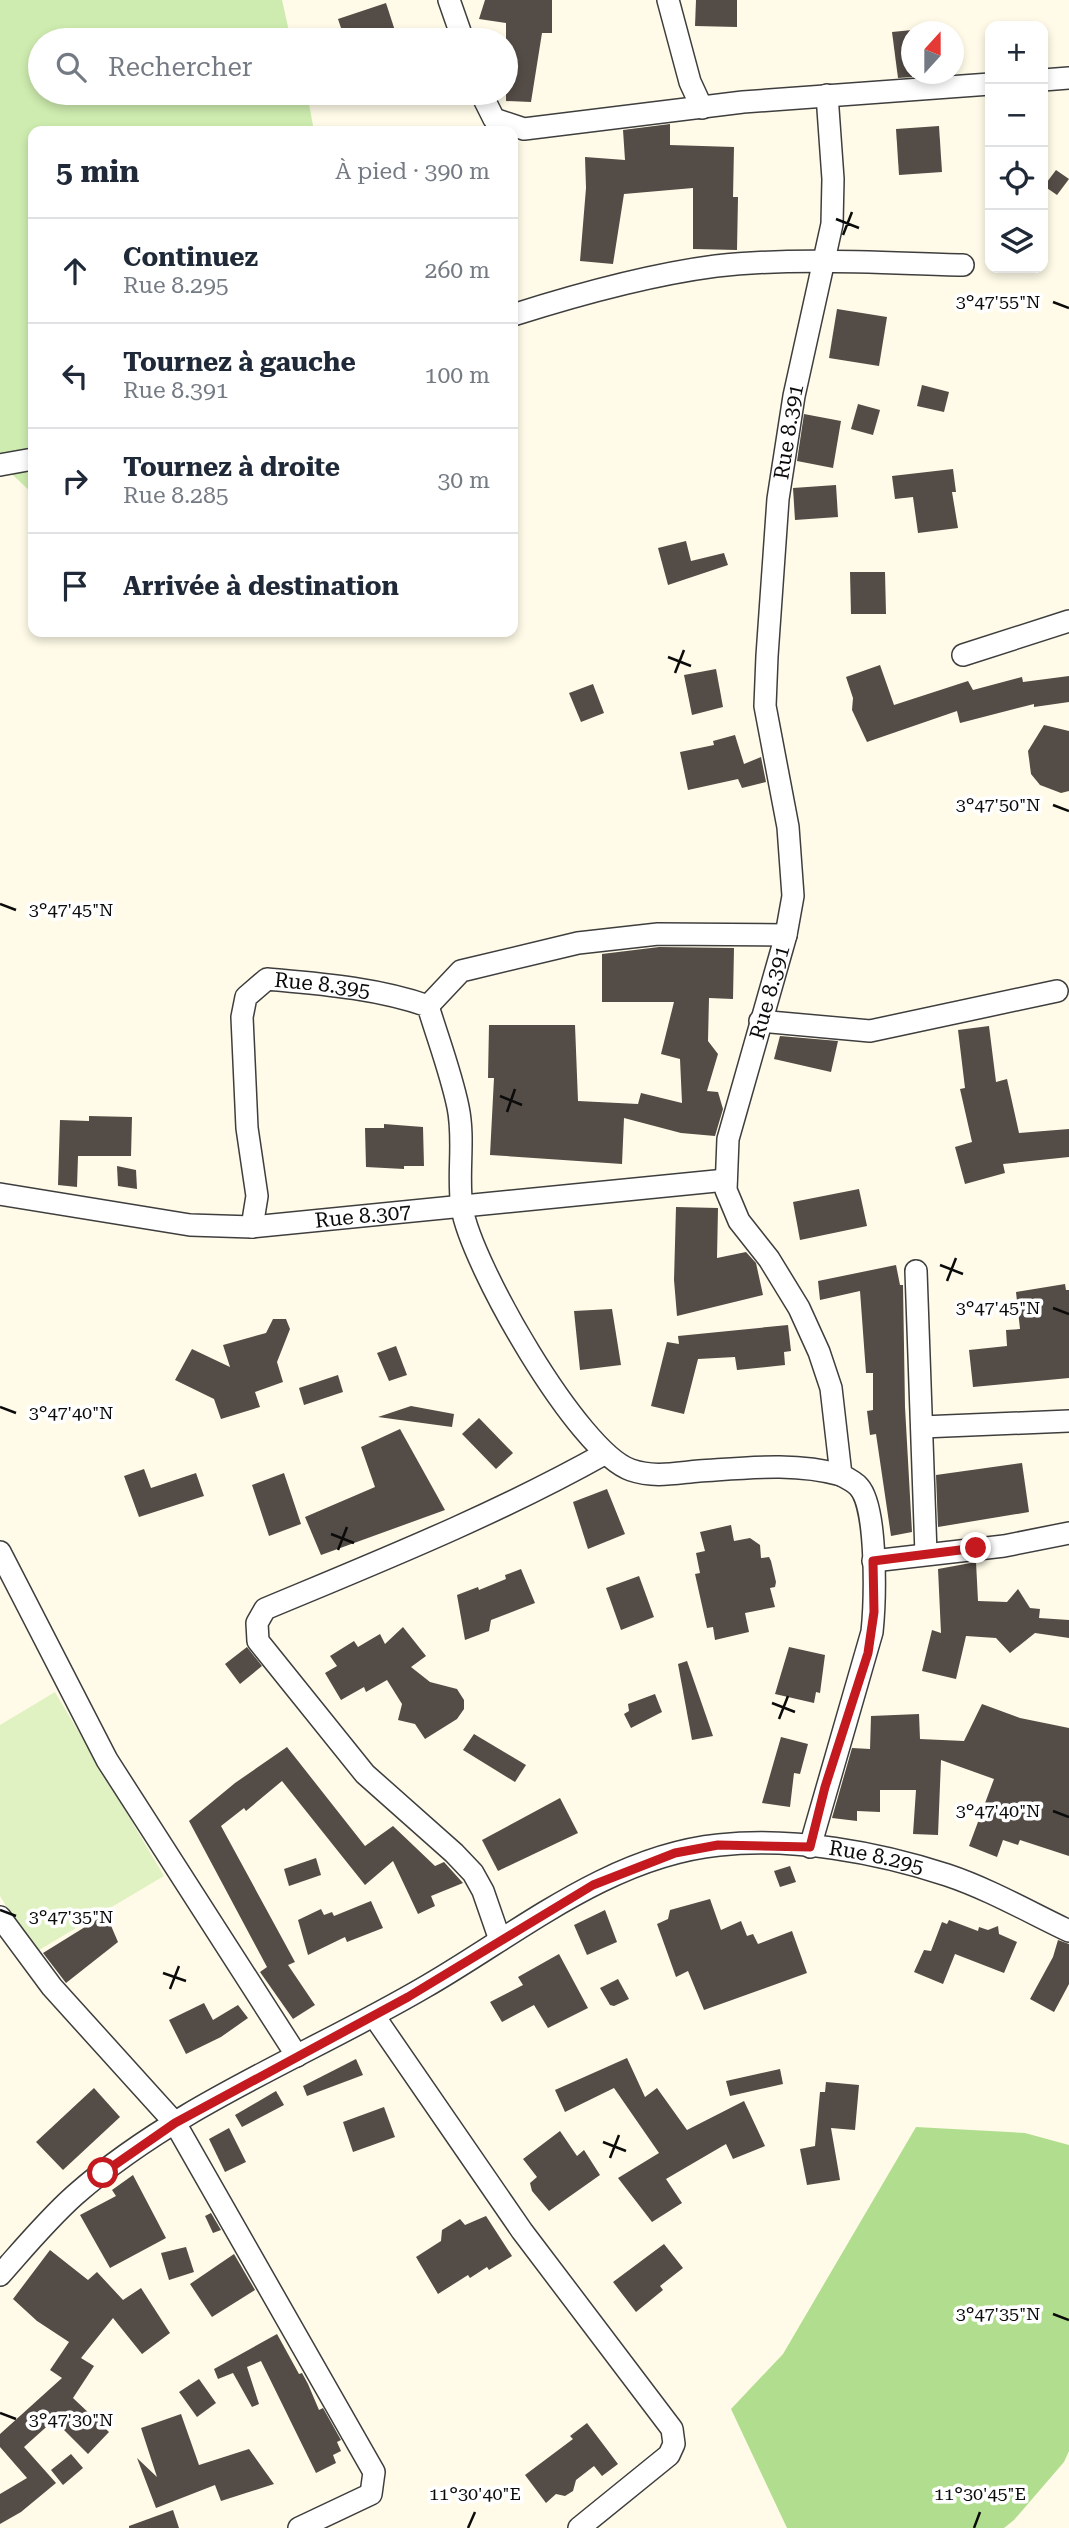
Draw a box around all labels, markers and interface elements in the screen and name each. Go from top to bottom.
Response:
north arrow [901,21,964,84]
map controls [985,21,1048,273]
button: + [985,21,1048,84]
search box [28,28,518,105]
icon: search [52,48,90,86]
text: Rechercher [108,52,252,82]
button: − [985,84,1048,147]
button: locate [985,147,1048,210]
text: 5 min [56,154,139,189]
text: À pied · 390 m [335,158,490,185]
button: layers [985,210,1048,273]
text: Continuez [123,242,258,272]
icon: ahead [56,252,94,290]
text: 260 m [425,257,490,284]
text: Rue 8.295 [123,272,229,299]
text: 3°47'55"N [956,291,1040,312]
text: Tournez à gauche [123,347,356,377]
icon: left [56,357,94,395]
text: 100 m [425,362,490,389]
text: Rue 8.391 [123,377,229,404]
street label: Rue 8.391 [769,382,808,481]
text: Tournez à droite [123,452,340,482]
icon: right [56,462,94,500]
text: 30 m [437,467,490,494]
text: Rue 8.285 [123,482,229,509]
icon: arrive [56,567,94,605]
text: Arrivée à destination [123,571,399,601]
text: 3°47'50"N [956,794,1040,815]
text: 3°47'45"N [29,899,113,920]
street label: Rue 8.391 [745,943,794,1042]
street label: Rue 8.395 [273,968,372,1003]
street label: Rue 8.307 [314,1199,412,1233]
text: 3°47'45"N [956,1297,1040,1318]
text: 3°47'40"N [29,1402,113,1423]
route end [960,1532,991,1563]
text: 3°47'40"N [956,1800,1040,1821]
street label: Rue 8.295 [827,1836,927,1879]
text: 3°47'35"N [29,1906,113,1927]
route start [87,2157,118,2188]
text: 3°47'35"N [956,2303,1040,2324]
text: 3°47'30"N [29,2409,113,2430]
text: 11°30'40"E [429,2483,521,2504]
text: 11°30'45"E [934,2483,1026,2504]

